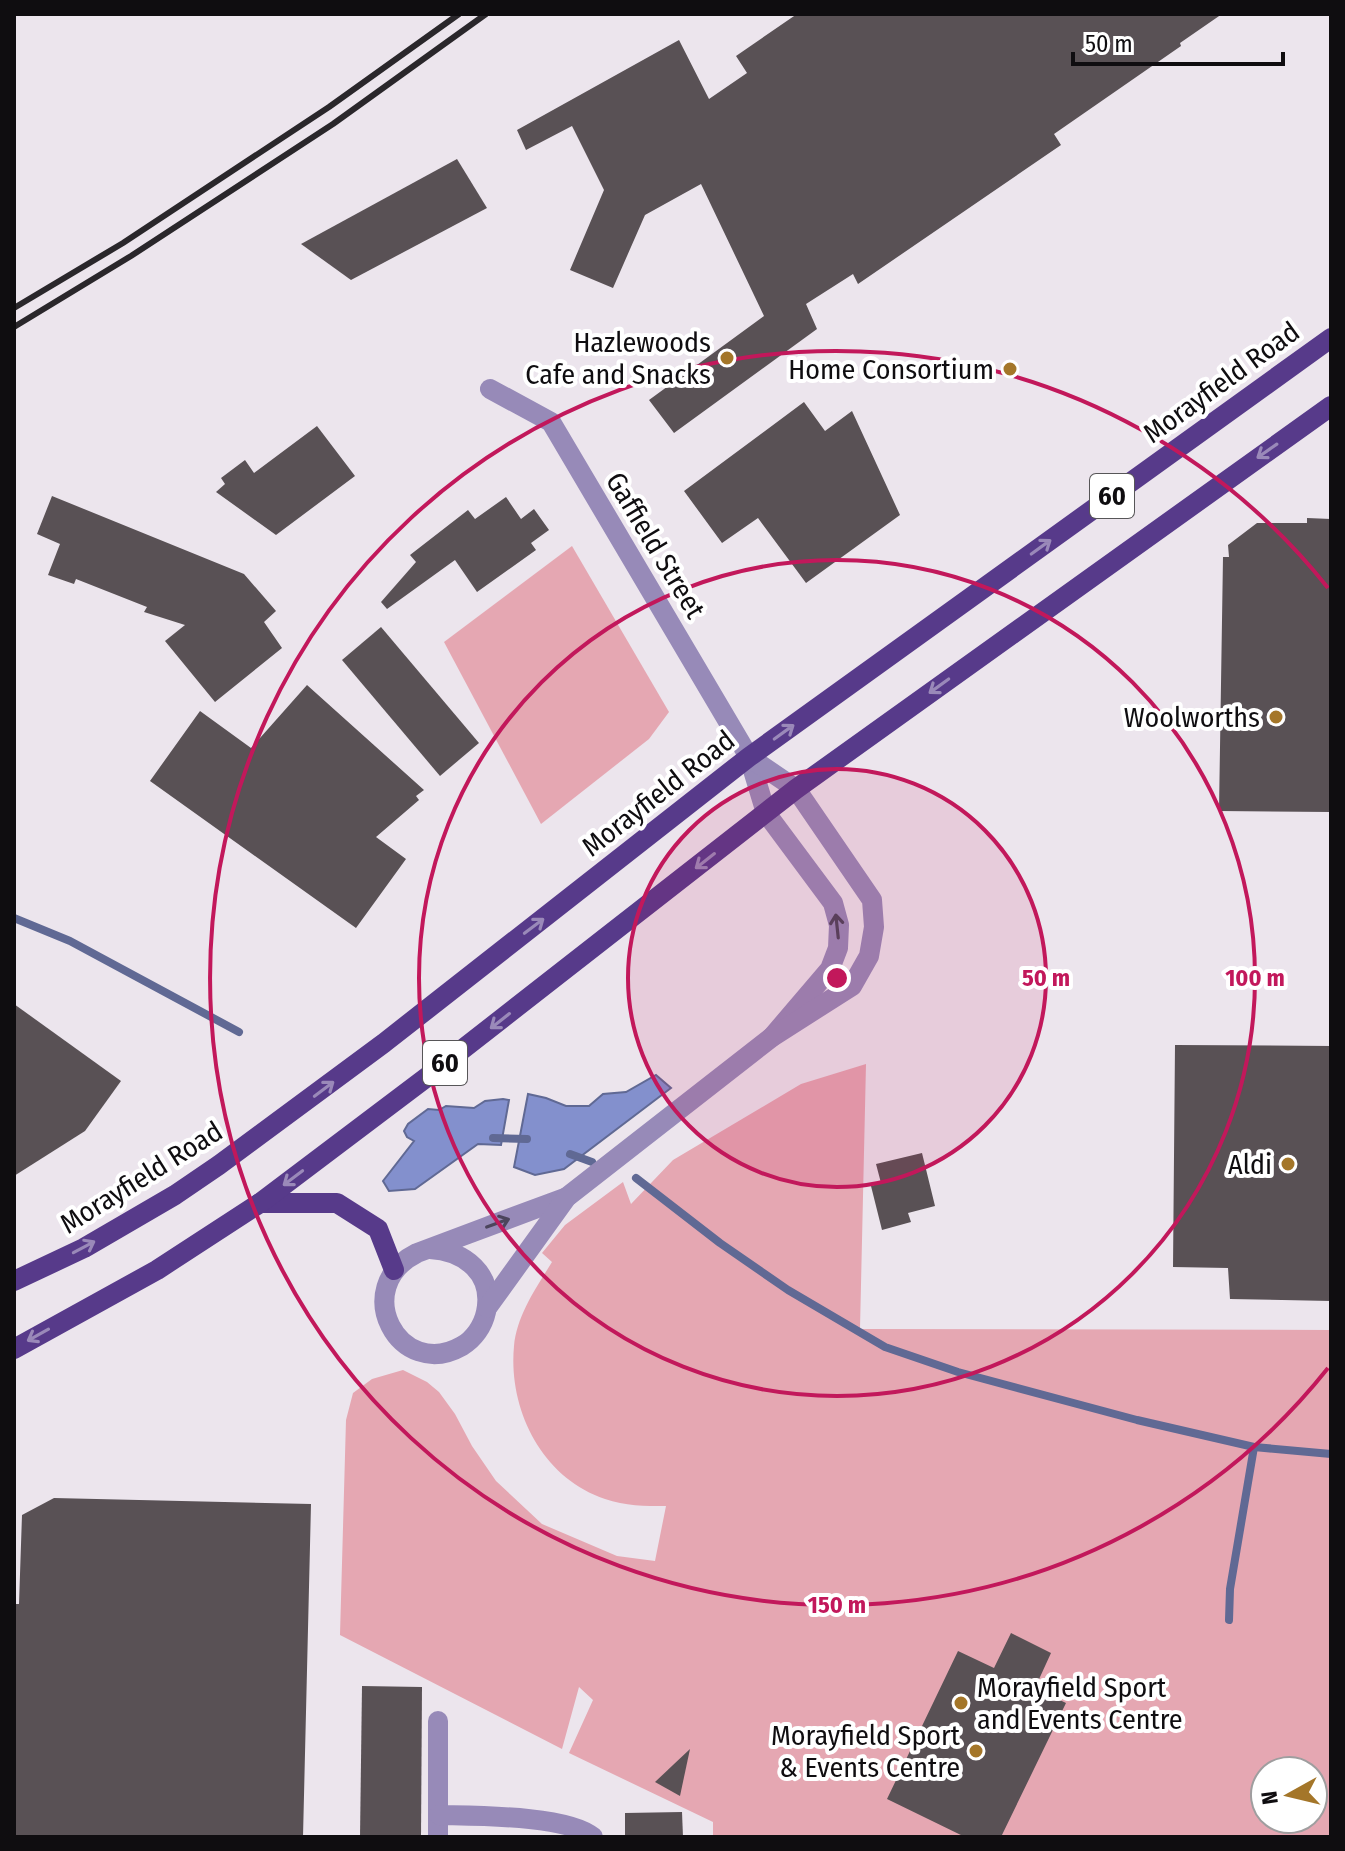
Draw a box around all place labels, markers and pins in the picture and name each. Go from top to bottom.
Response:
place label: Hazlewoods Cafe and Snacks [525,326,711,391]
marker: Hazlewoods Cafe and Snacks [718,349,736,367]
place label: Home Consortium [788,353,994,386]
marker: Home Consortium [1001,360,1019,378]
place label: Woolworths [1124,701,1260,734]
marker: Woolworths [1267,708,1285,726]
centre of rings [823,964,851,992]
place label: Aldi [1228,1148,1272,1181]
marker: Aldi [1279,1155,1297,1173]
place label: Morayfield Sport and Events Centre [977,1671,1183,1736]
marker: Morayfield Sport and Events Centre [952,1694,970,1712]
place label: Morayfield Sport & Events Centre [771,1719,961,1784]
marker: Morayfield Sport & Events Centre [967,1742,985,1760]

